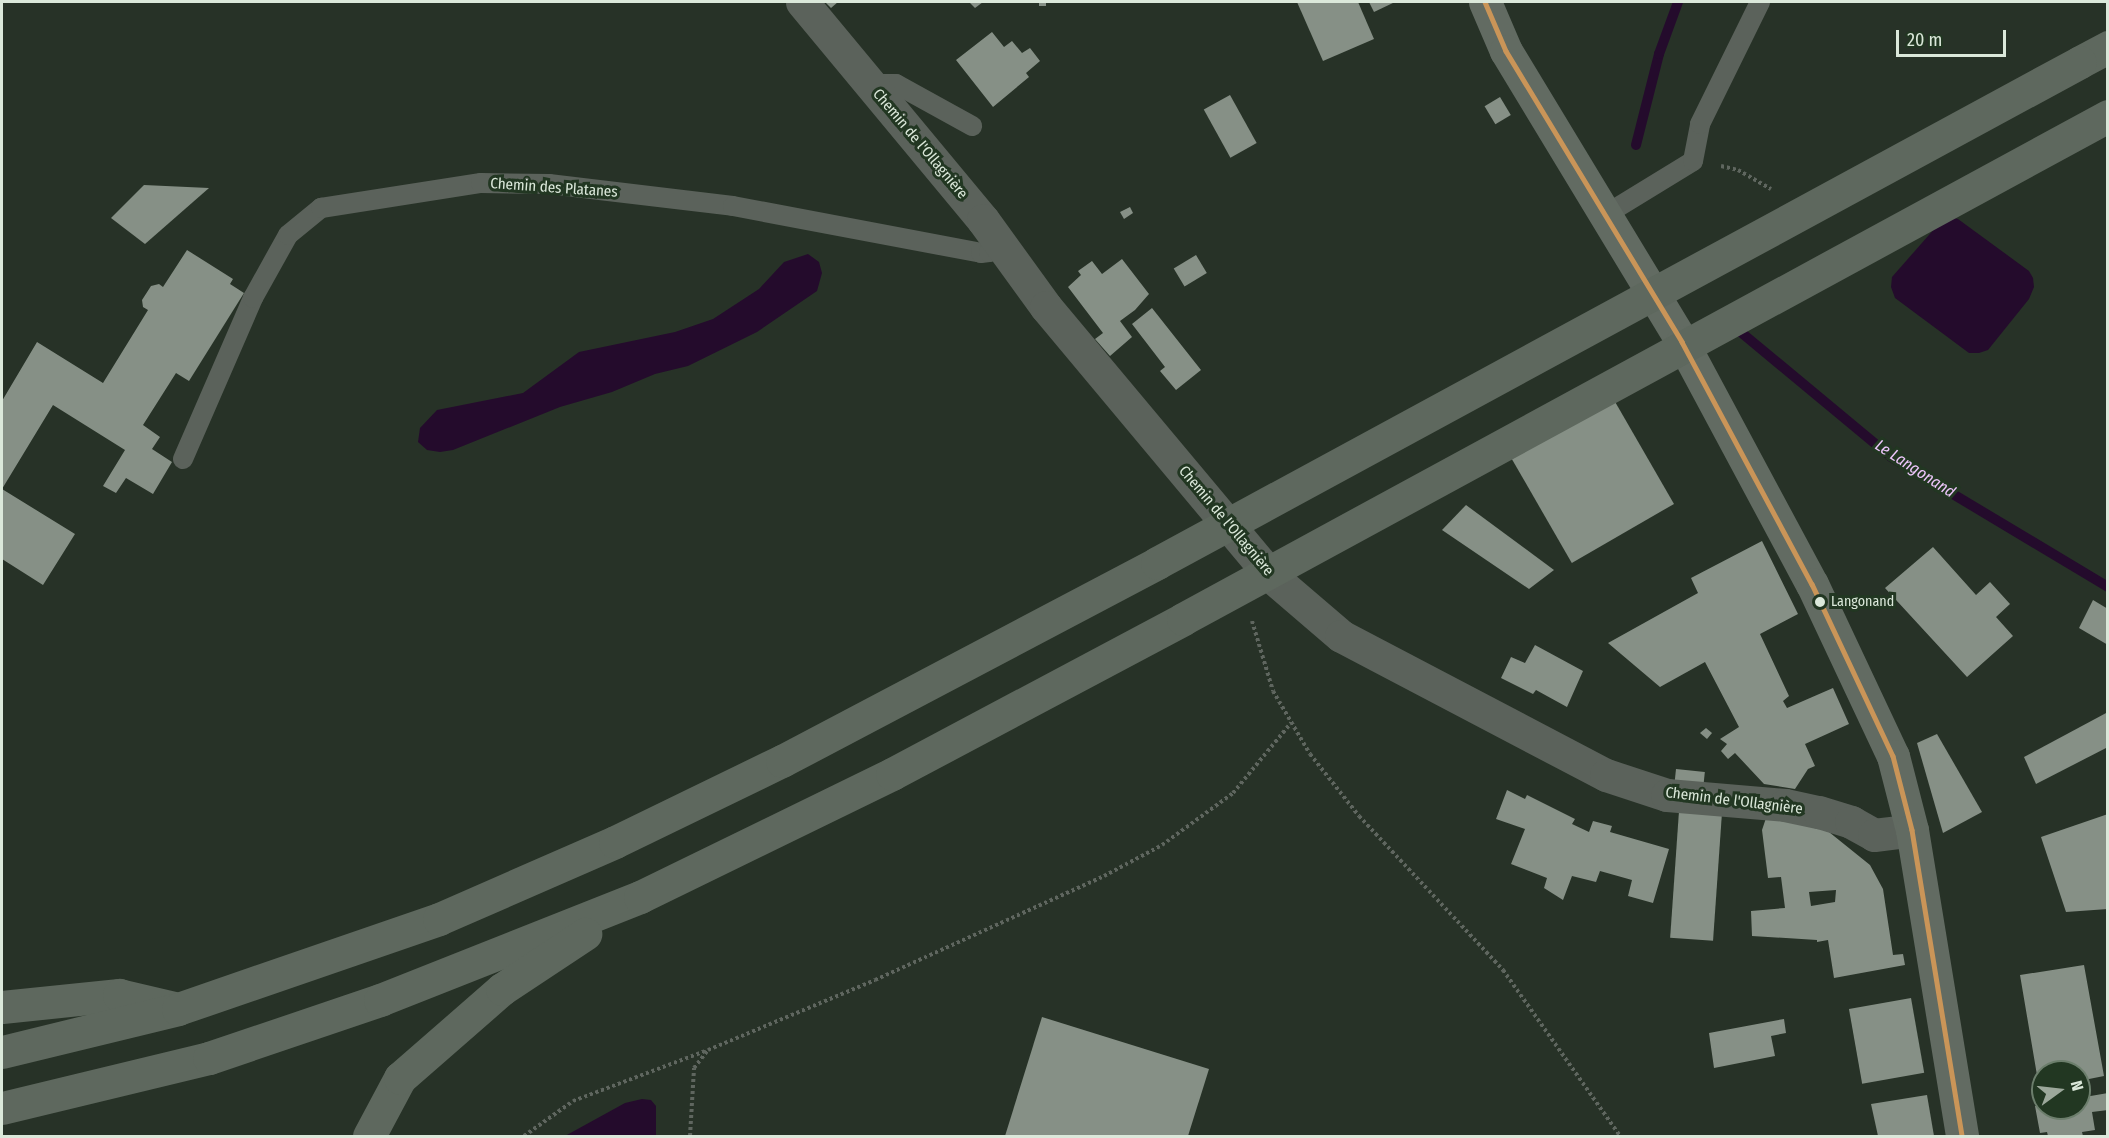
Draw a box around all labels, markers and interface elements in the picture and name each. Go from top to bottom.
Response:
scale bar [1899,18,2008,56]
text: 20 m [1907,29,1942,51]
street label: Chemin de l'Ollagnière [869,85,971,203]
street label: Chemin des Platanes [490,175,618,201]
water label: Le Langonand [1871,436,1959,502]
street label: Chemin de l'Ollagnière [1175,462,1277,580]
place label: Langonand [1831,594,1894,610]
marker: Langonand [1814,596,1826,608]
street label: Chemin de l'Ollagnière [1664,784,1804,818]
north arrow [2031,1060,2091,1120]
text: N [2067,1079,2087,1093]

